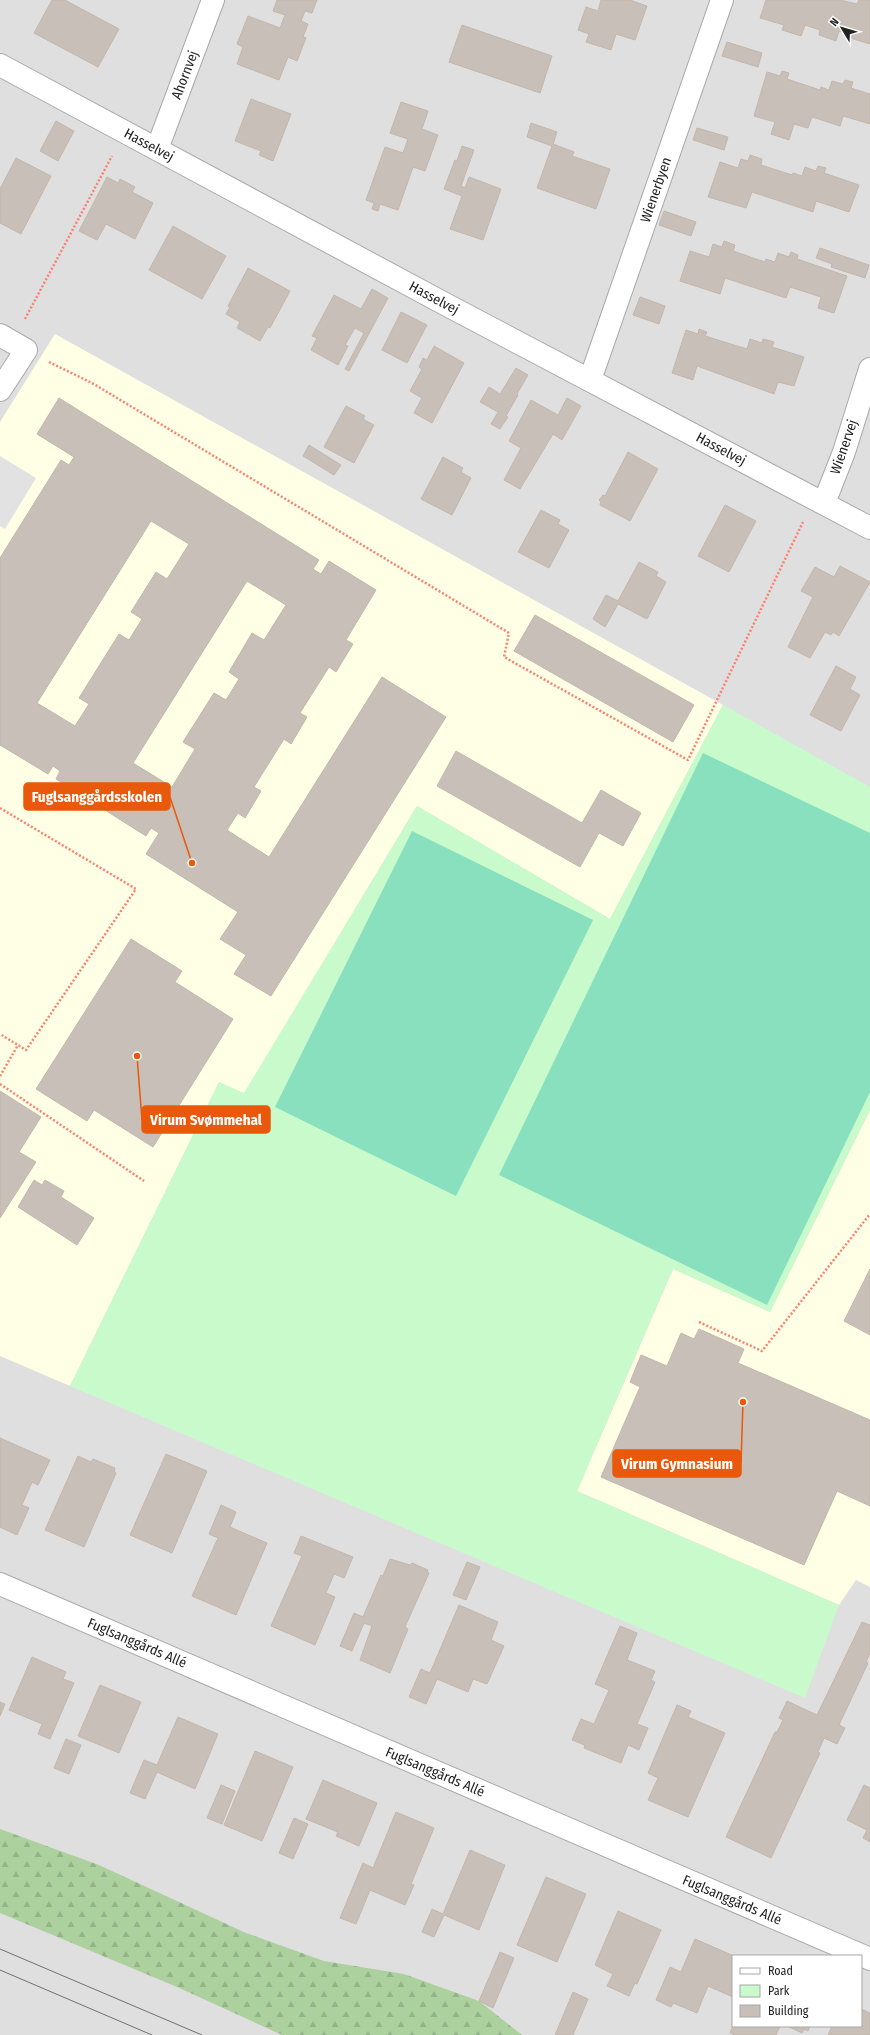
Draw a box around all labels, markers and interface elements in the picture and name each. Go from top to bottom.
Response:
north arrow [822,8,862,48]
text: N [827,16,842,29]
street label: Ahornvej [168,48,202,102]
street label: Hasselvej [121,125,177,165]
street label: Wienerbyen [637,155,675,225]
street label: Hasselvej [406,278,462,318]
street label: Wienervej [827,417,861,477]
street label: Hasselvej [693,429,749,469]
callout: Fuglsanggårdsskolen [24,783,170,810]
text: Fuglsanggårdsskolen [32,788,162,806]
callout: Virum Svømmehal [142,1106,270,1133]
text: Virum Svømmehal [149,1111,263,1129]
callout: Virum Gymnasium [613,1450,741,1477]
text: Virum Gymnasium [620,1455,733,1473]
street label: Fuglsanggårds Allé [85,1614,189,1672]
street label: Fuglsanggårds Allé [383,1743,487,1801]
street label: Fuglsanggårds Allé [680,1871,784,1929]
legend [732,1955,862,2027]
text: Road [768,1964,793,1978]
text: Park [768,1984,790,1998]
text: Building [768,2004,809,2018]

